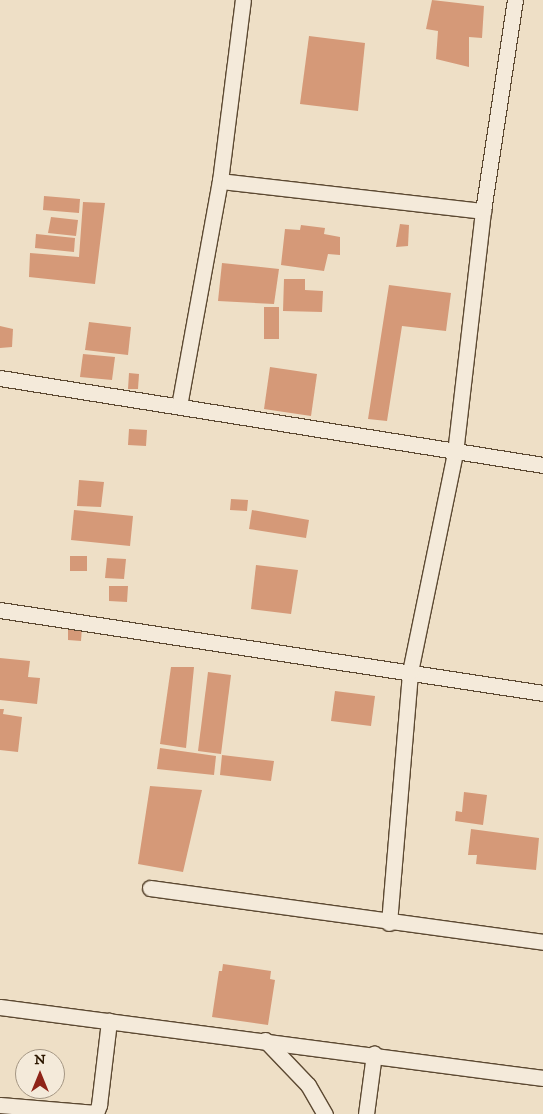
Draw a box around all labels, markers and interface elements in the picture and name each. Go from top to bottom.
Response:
north arrow [15,1049,65,1099]
text: N [34,1051,46,1069]

